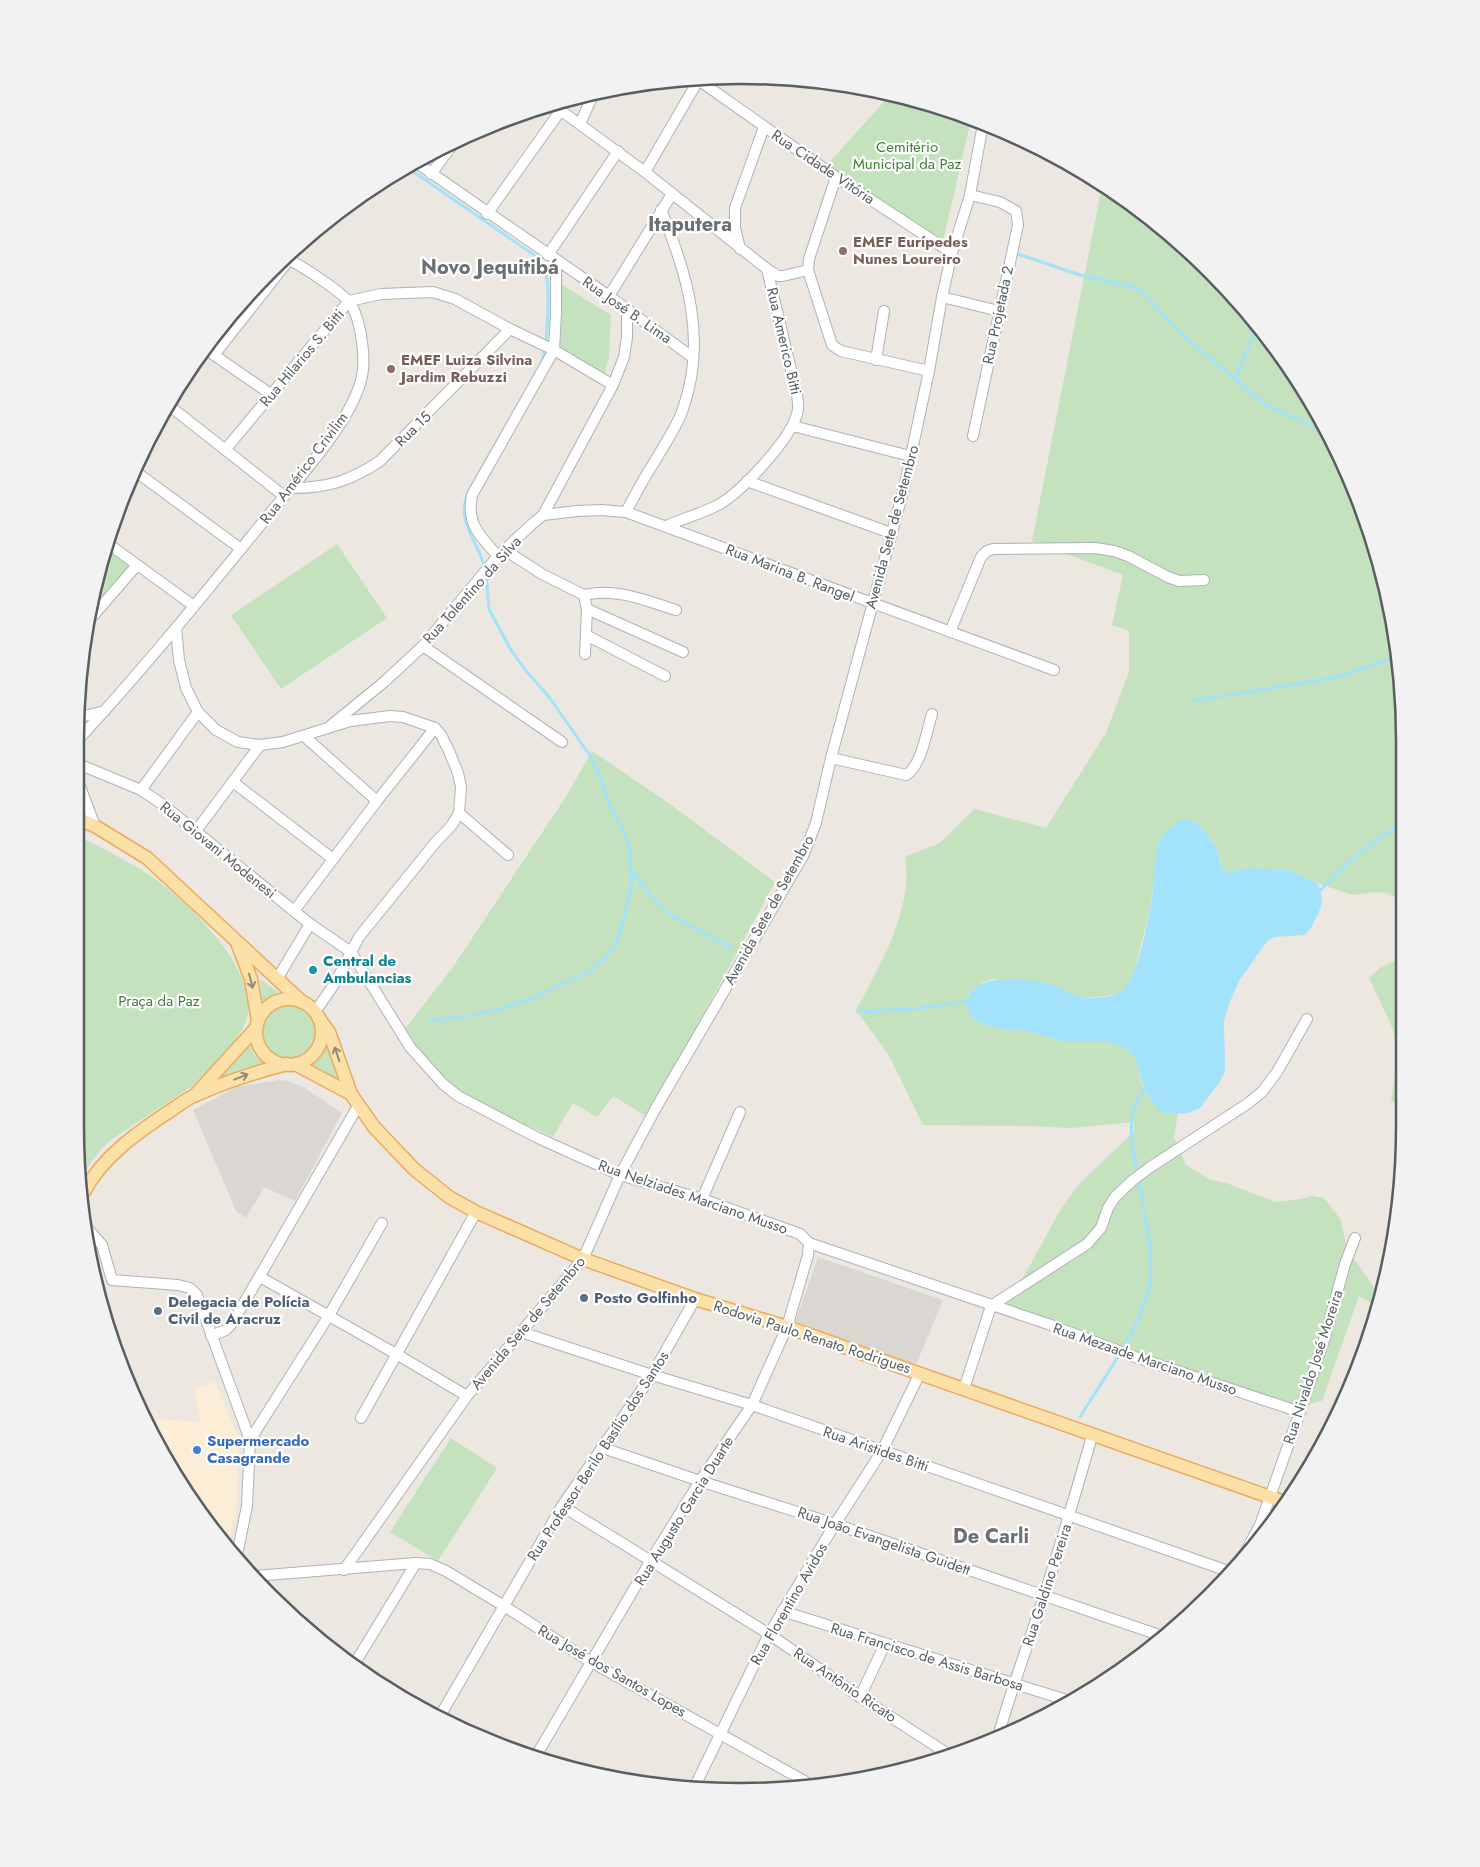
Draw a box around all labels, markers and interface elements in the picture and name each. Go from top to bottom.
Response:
street label: Rua Cidade Vitória [767,124,879,210]
park label: Cemitério Municipal da Paz [853,136,961,175]
district label: Itaputera [648,210,732,239]
place label: EMEF Eurípedes Nunes Loureiro [853,231,968,270]
marker: EMEF Eurípedes Nunes Loureiro [837,245,849,257]
district label: Novo Jequitibá [421,253,559,282]
street label: Rua Projetada 2 [977,264,1019,366]
street label: Rua José B. Lima [578,271,676,349]
street label: Rua Americo Bitti [761,285,807,397]
street label: Rua Hilarios S. Bitti [254,304,350,412]
place label: EMEF Luiza Silvina Jardim Rebuzzi [398,349,532,388]
marker: EMEF Luiza Silvina Jardim Rebuzzi [385,363,397,375]
street label: Rua 15 [390,406,436,452]
street label: Rua Américo Crivilim [255,407,353,529]
street label: Avenida Sete de Setembro [860,443,924,611]
street label: Rua Tolentino da Silva [418,531,526,649]
street label: Rua Marina B. Rangel [722,538,858,608]
street label: Rua Giovani Modenesi [155,796,281,904]
street label: Avenida Sete de Setembro [719,831,819,989]
place label: Central de Ambulancias [322,950,412,989]
marker: Central de Ambulancias [307,964,319,976]
one-way arrow [247,973,256,989]
park label: Praça da Paz [118,990,200,1012]
one-way arrow [331,1047,341,1063]
one-way arrow [232,1072,248,1081]
street label: Rua Nelziades Marciano Musso [595,1154,791,1240]
street label: Avenida Sete de Setembro [465,1251,591,1395]
place label: Posto Golfinho [594,1287,697,1309]
street label: Rua Nivaldo José Moreira [1278,1287,1348,1447]
place label: Delegacia de Polícia Civil de Aracruz [168,1291,310,1330]
marker: Posto Golfinho [578,1292,590,1304]
street label: Rodovia Paulo Renato Rodrigues [711,1295,913,1379]
marker: Delegacia de Polícia Civil de Aracruz [152,1305,164,1317]
street label: Rua Mezaade Marciano Musso [1050,1317,1240,1401]
street label: Rua Professor Berilo Basílio dos Santos [522,1347,674,1565]
street label: Rua Aristides Bitti [820,1421,932,1477]
place label: Supermercado Casagrande [207,1430,310,1469]
street label: Rua Augusto Garcia Duarte [629,1432,739,1590]
marker: Supermercado Casagrande [191,1444,203,1456]
street label: Rua João Evangelista Guidett [795,1501,974,1581]
street label: Rua Galdino Pereira [1017,1521,1077,1649]
district label: De Carli [953,1522,1029,1551]
street label: Rua Florentino Avidos [745,1539,833,1669]
street label: Rua Francisco de Assis Barbosa [828,1617,1026,1697]
street label: Rua José dos Santos Lopes [534,1619,690,1723]
street label: Rua Antônio Ricato [789,1642,901,1728]

